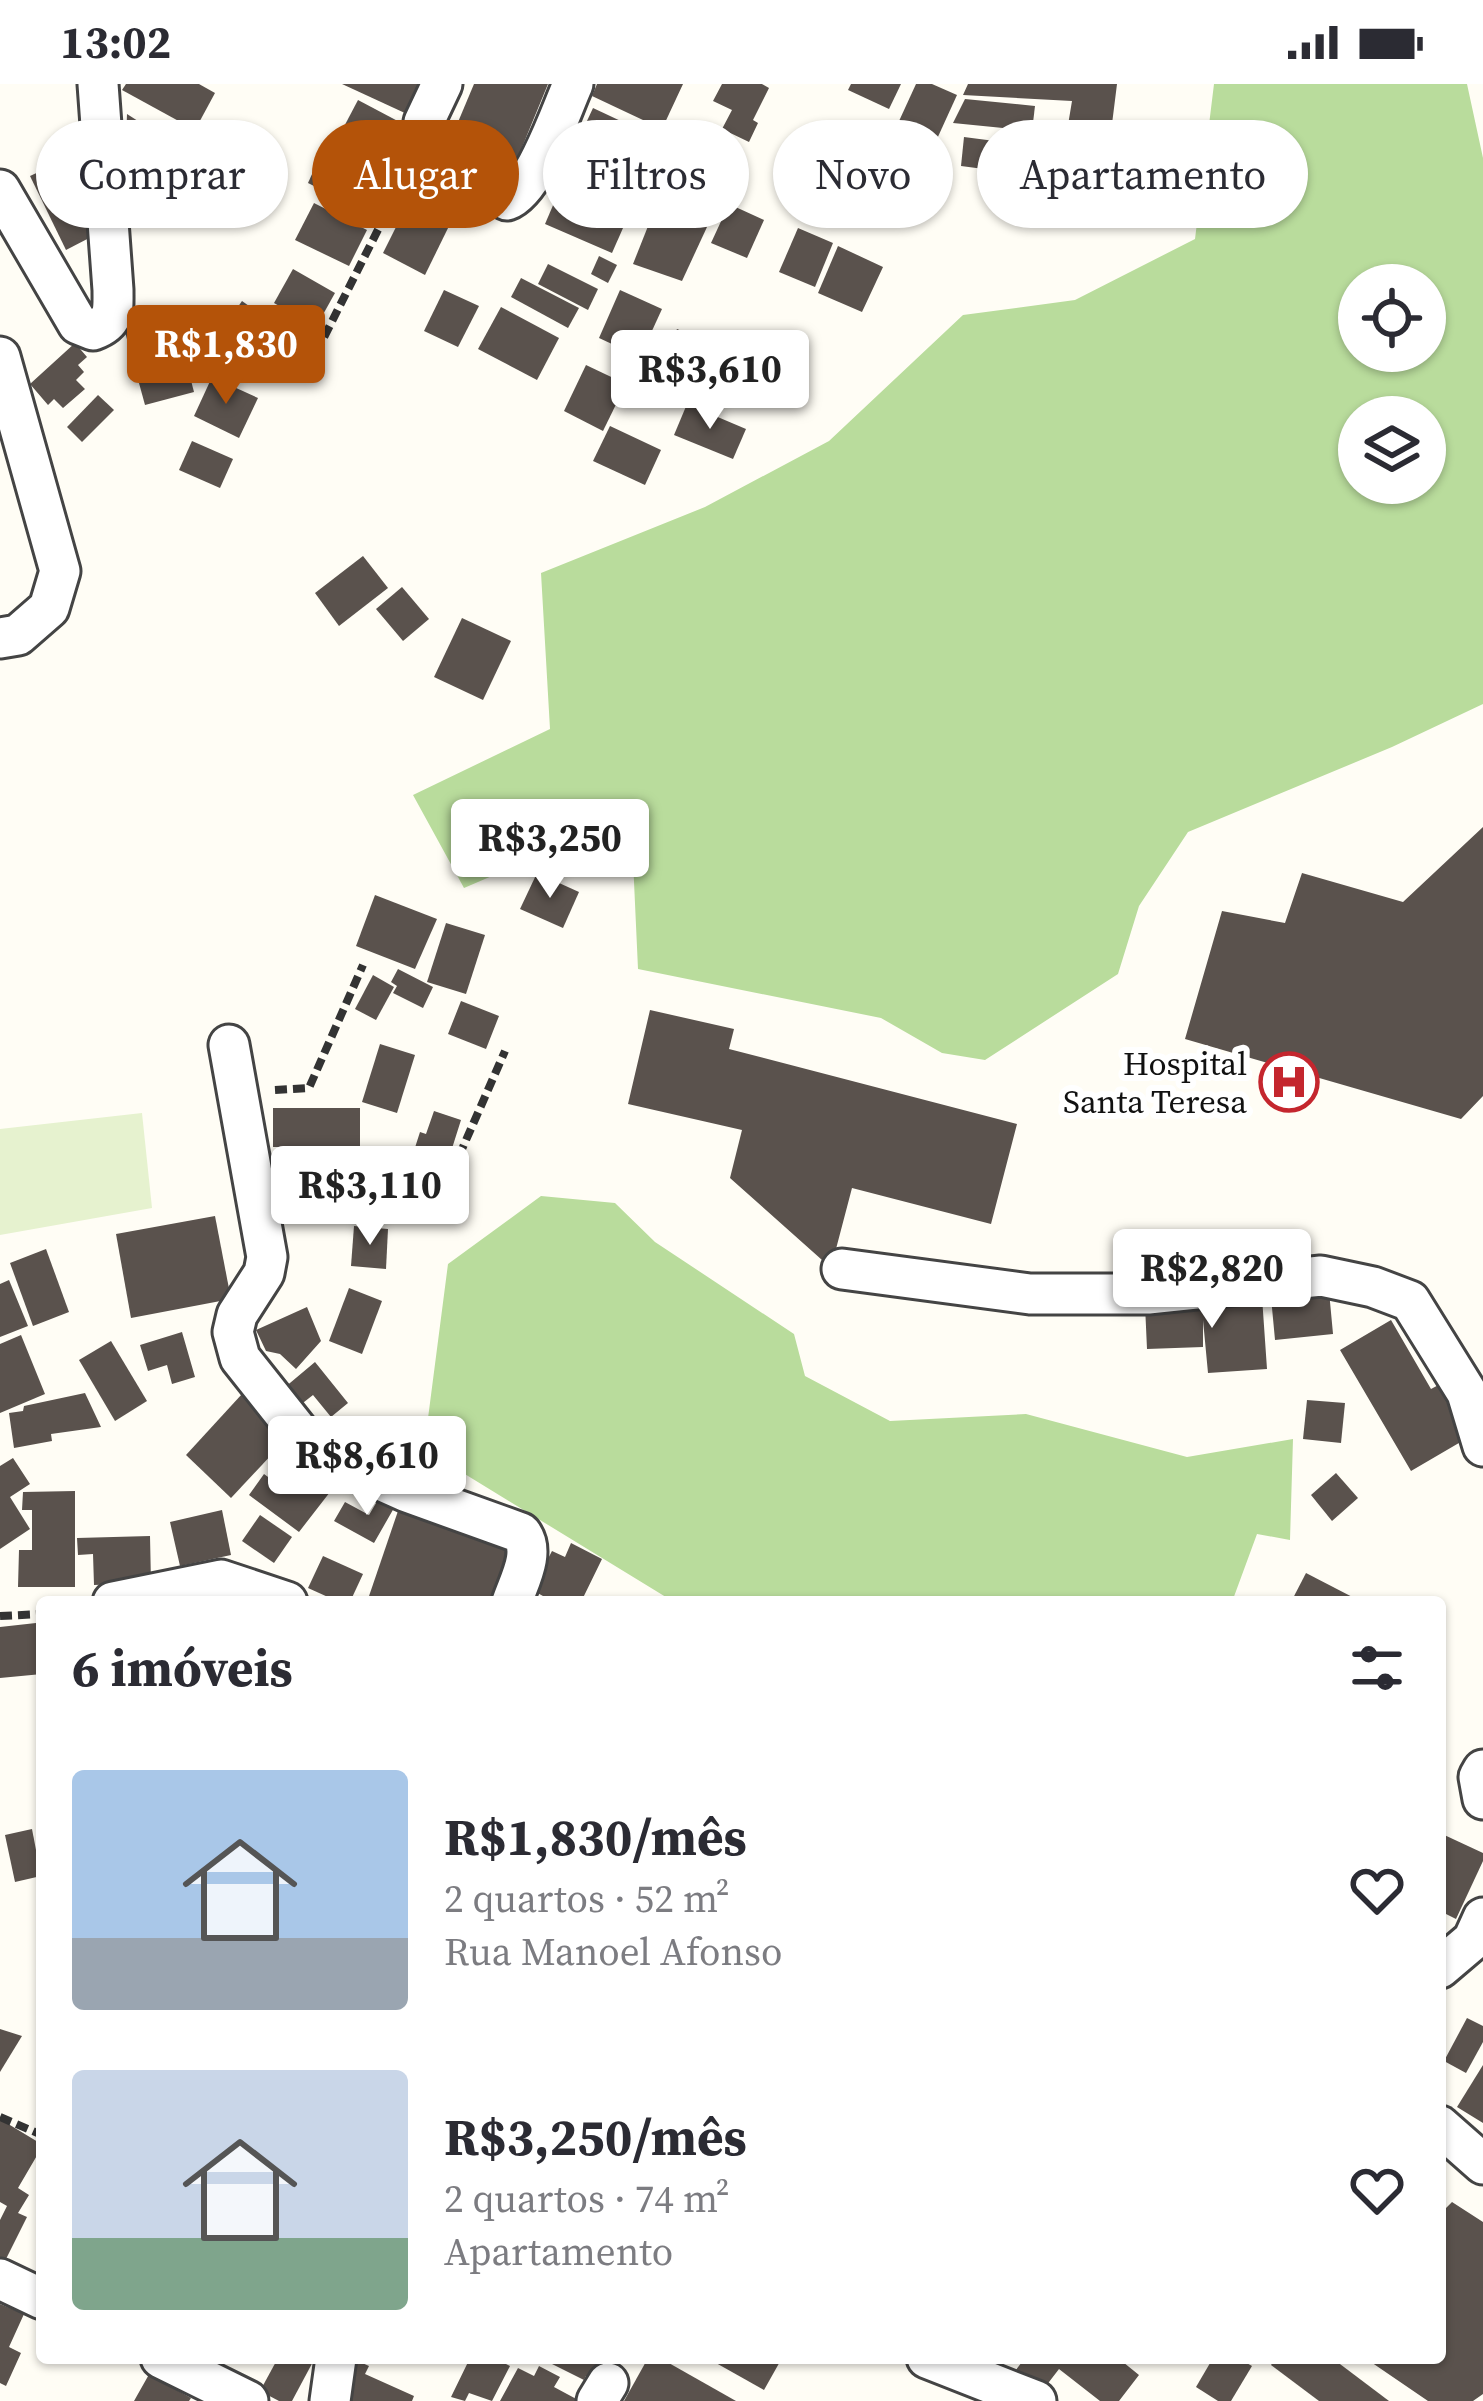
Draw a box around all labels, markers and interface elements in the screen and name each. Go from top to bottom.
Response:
text: 13:02 [60,11,171,73]
chip: Comprar [36,120,288,228]
chip: Alugar [312,120,519,228]
chip: Filtros [543,120,749,228]
chip: Novo [773,120,953,228]
chip: Apartamento [977,120,1308,228]
map controls [1338,264,1446,504]
button: locate [1338,264,1446,372]
pin: R$1,830 [115,305,337,407]
text: R$1,830 [154,317,298,370]
pin: R$3,610 [599,330,821,432]
text: R$3,610 [638,342,782,395]
button: layers [1338,396,1446,504]
pin: R$3,250 [439,799,661,901]
text: R$3,250 [478,811,622,864]
place label: Hospital Santa Teresa [1063,1041,1247,1124]
hospital icon: Hospital Santa Teresa [1258,1051,1320,1113]
pin: R$3,110 [259,1146,481,1248]
text: R$3,110 [298,1158,442,1211]
pin: R$2,820 [1101,1229,1323,1331]
text: R$2,820 [1140,1241,1284,1294]
pin: R$8,610 [256,1416,478,1518]
text: R$8,610 [295,1428,439,1481]
text: 6 imóveis [72,1633,293,1703]
icon: filters [1344,1635,1410,1701]
text: R$1,830/mês [444,1802,747,1872]
icon: home [168,1818,312,1962]
icon: heart [1344,1857,1410,1923]
text: 2 quartos · 52 m² [444,1872,730,1925]
text: Rua Manoel Afonso [444,1925,782,1978]
text: R$3,250/mês [444,2102,747,2172]
icon: home [168,2118,312,2262]
icon: heart [1344,2157,1410,2223]
text: 2 quartos · 74 m² [444,2172,730,2225]
text: Apartamento [444,2225,673,2278]

